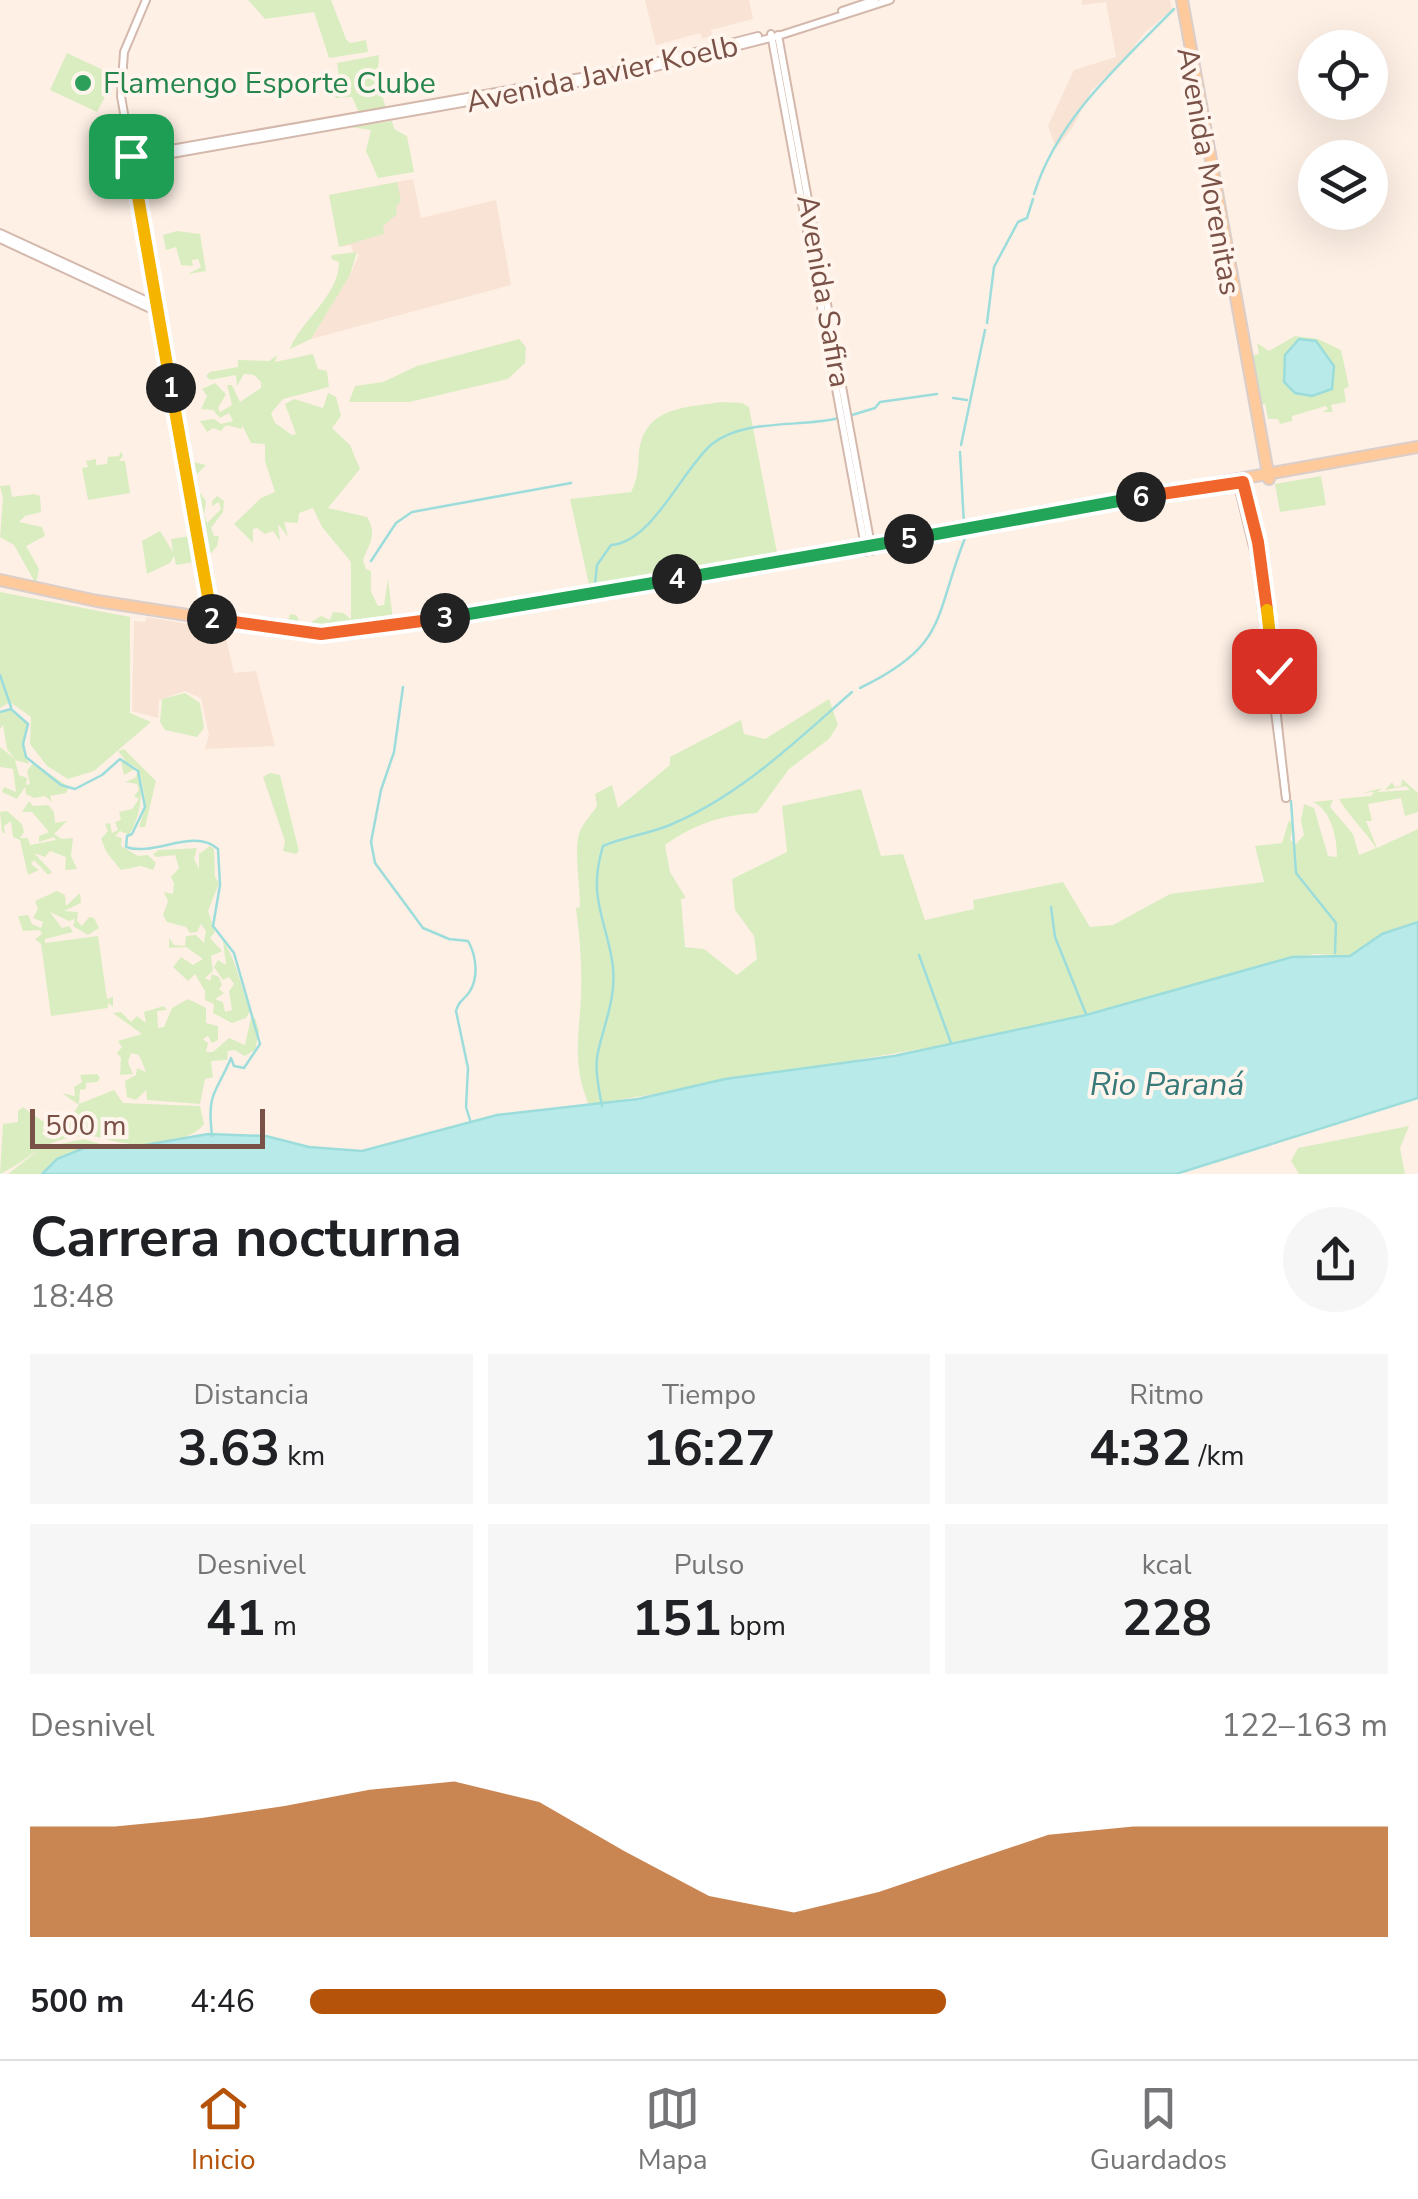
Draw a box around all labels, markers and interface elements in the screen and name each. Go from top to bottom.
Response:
street label: Avenida Javier Koelb [462,26,742,123]
map controls [1298,30,1388,230]
button: locate [1298,30,1388,120]
street label: Avenida Morenitas [1167,44,1250,298]
place label: Flamengo Esporte Clube [103,63,436,104]
marker: Flamengo Esporte Clube [72,72,94,94]
pin [89,114,174,199]
icon: arrive [104,129,159,184]
button: layers [1298,140,1388,230]
street label: Avenida Safira [786,192,861,391]
pin: 1 [146,363,196,413]
text: 1 [163,369,179,407]
pin: 6 [1116,472,1166,522]
text: 6 [1133,478,1149,516]
pin: 5 [884,514,934,564]
text: 5 [901,520,917,558]
pin: 4 [652,554,702,604]
text: 4 [669,560,685,598]
pin: 3 [420,593,470,643]
pin: 2 [187,594,237,644]
text: 3 [437,599,453,637]
text: 2 [204,600,220,638]
pin [1232,629,1317,714]
icon: check [1247,644,1302,699]
water label: Rio Paraná [1090,1063,1244,1106]
scale bar [30,1104,265,1148]
text: 500 m [45,1107,127,1145]
text: Carrera nocturna [30,1200,462,1275]
button: share [1283,1207,1388,1312]
text: 18:48 [30,1275,114,1318]
text: Distancia [194,1376,309,1414]
text: Tiempo [662,1376,756,1414]
text: Ritmo [1129,1376,1204,1414]
text: 3.63 [178,1414,280,1483]
text: 16:27 [643,1414,775,1483]
text: 4:32 [1089,1414,1191,1483]
text: km [280,1437,325,1475]
text: /km [1191,1437,1244,1475]
text: Desnivel [197,1546,306,1584]
text: Pulso [674,1546,744,1584]
text: kcal [1142,1546,1191,1584]
text: 41 [206,1584,266,1653]
text: 151 [632,1584,722,1653]
text: 228 [1122,1584,1212,1653]
text: m [266,1607,297,1645]
text: bpm [722,1607,786,1645]
text: Desnivel [30,1704,155,1747]
text: 122–163 m [1221,1704,1388,1747]
text: 500 m [30,1980,124,2023]
text: 4:46 [190,1980,255,2023]
tab: Inicio [191,2081,256,2179]
tab: Mapa [638,2081,708,2179]
tab: Guardados [1090,2081,1227,2179]

